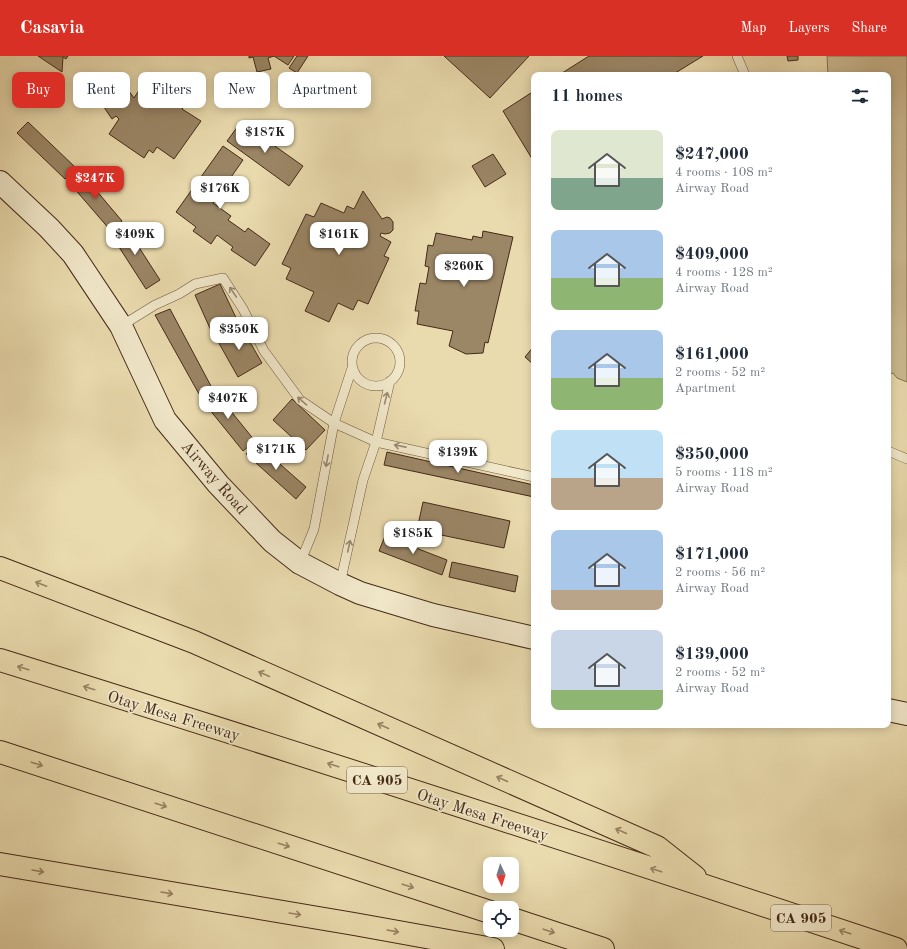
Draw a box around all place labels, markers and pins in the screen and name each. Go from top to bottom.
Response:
pin: $187K [237,120,293,154]
pin: $247K [67,166,123,200]
pin: $176K [192,176,248,210]
pin: $409K [107,222,163,256]
pin: $161K [311,222,367,256]
pin: $260K [436,254,492,288]
pin: $350K [211,317,267,351]
pin: $407K [200,386,256,420]
pin: $171K [248,437,304,471]
pin: $139K [430,440,486,474]
pin: $185K [385,521,441,555]

